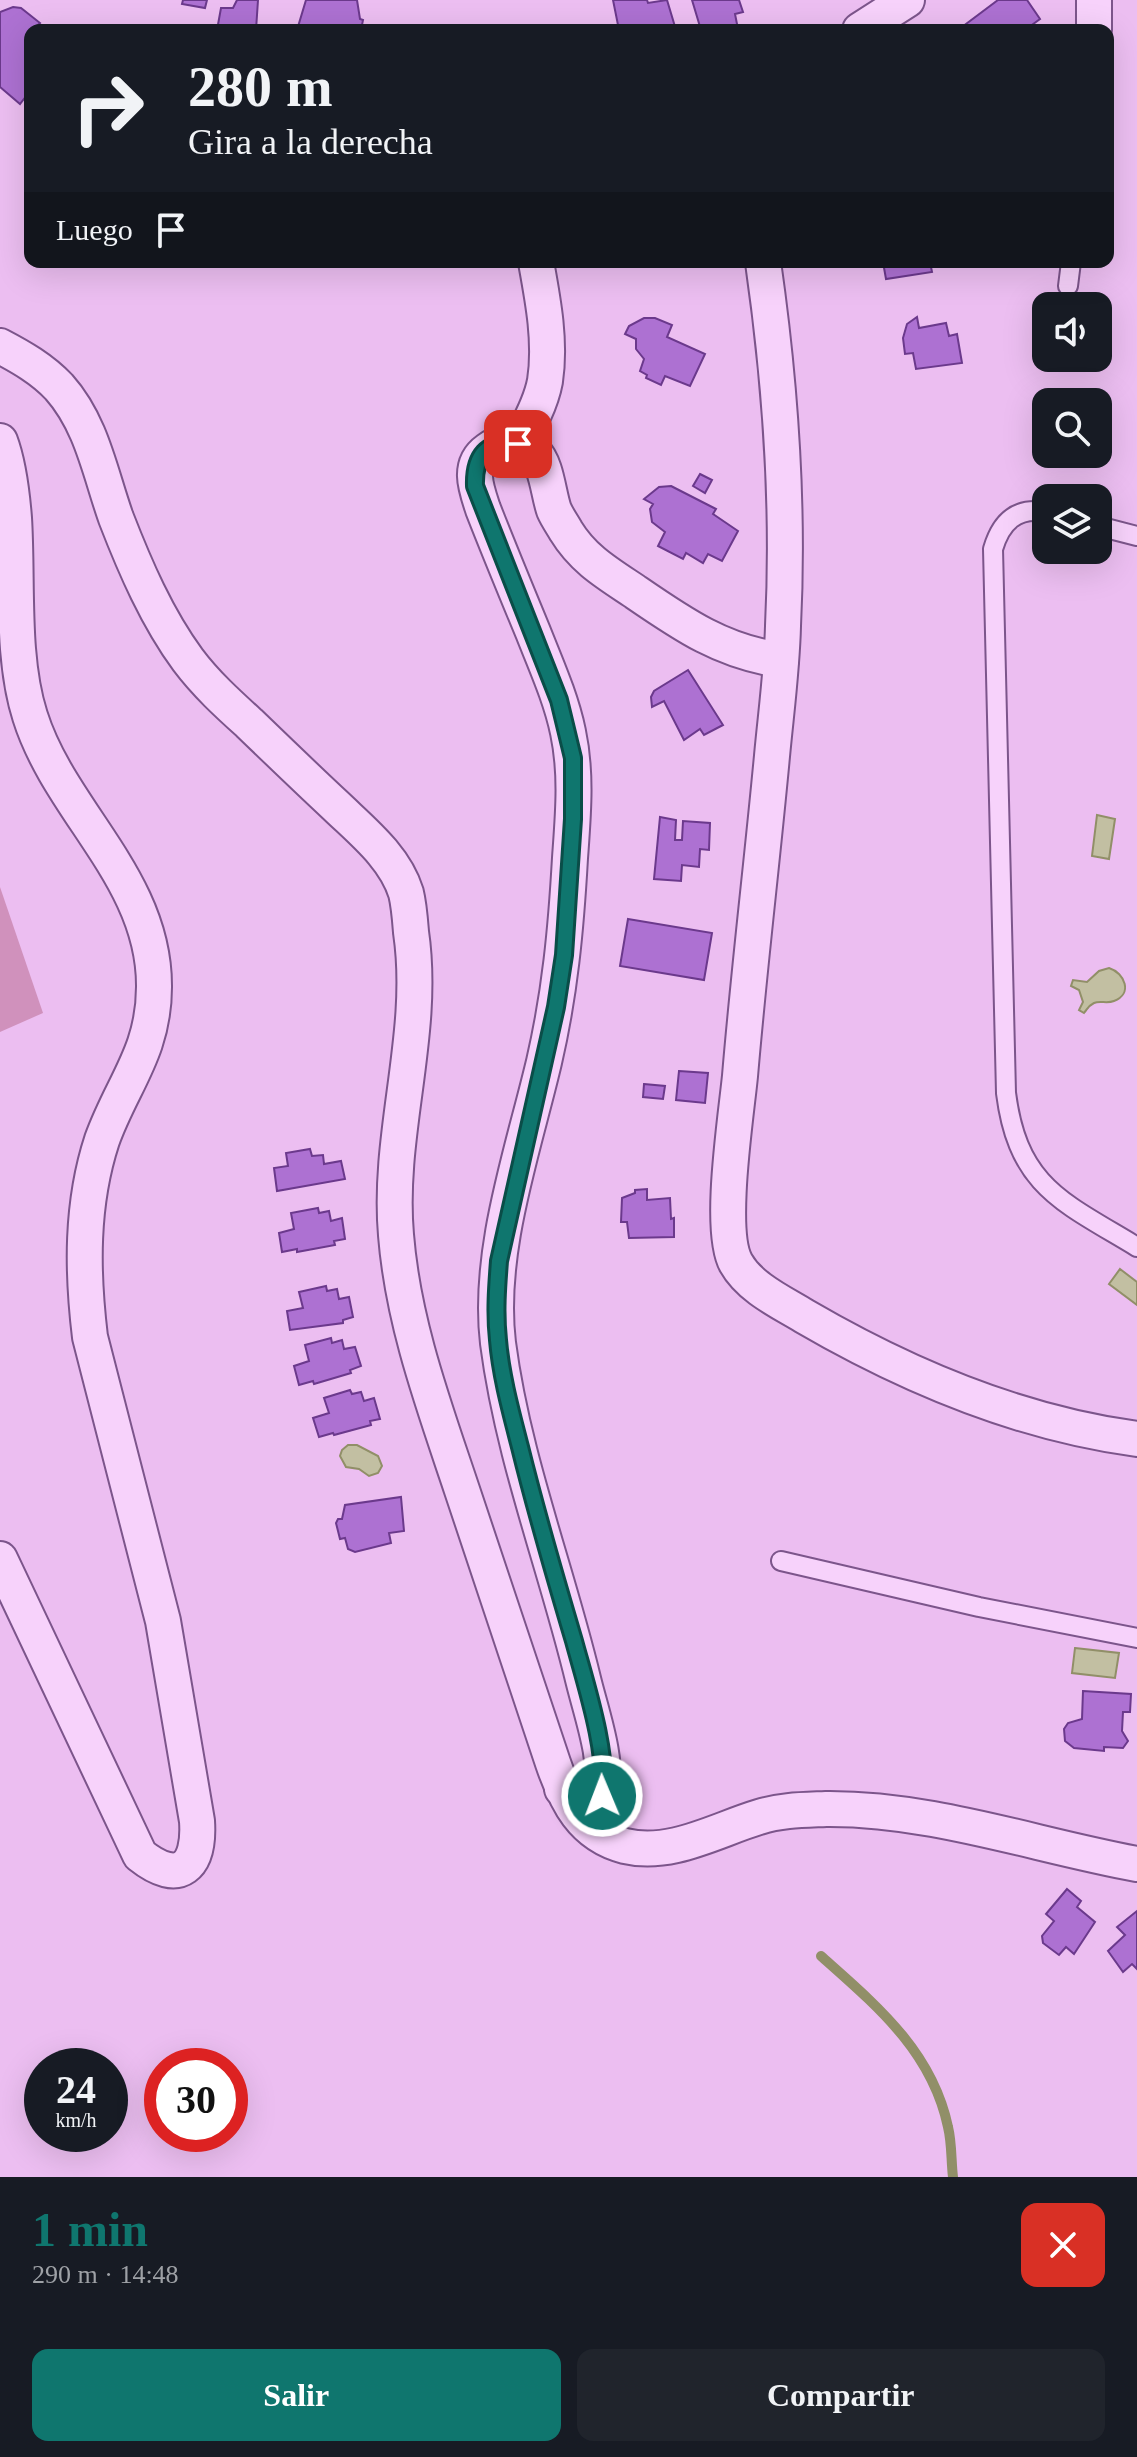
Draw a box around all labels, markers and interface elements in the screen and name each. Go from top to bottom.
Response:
icon: right [56,56,160,160]
text: 280 m [188,56,333,118]
text: Gira a la derecha [188,122,433,162]
icon: arrive [149,208,193,252]
text: Luego [56,213,133,246]
map controls [1032,292,1112,564]
button: sound [1032,292,1112,372]
button: search [1032,388,1112,468]
pin [484,410,552,478]
icon: arrive [496,422,540,466]
button: layers [1032,484,1112,564]
position arrow [560,1754,644,1838]
speed limit sign: 30 [144,2048,248,2152]
text: 24 [56,2067,96,2112]
text: km/h [55,2109,97,2131]
text: 1 min [32,2203,148,2256]
button: close [1021,2203,1105,2287]
text: 290 m · 14:48 [32,2260,179,2289]
button: Salir [32,2349,561,2441]
button: Compartir [577,2349,1105,2441]

